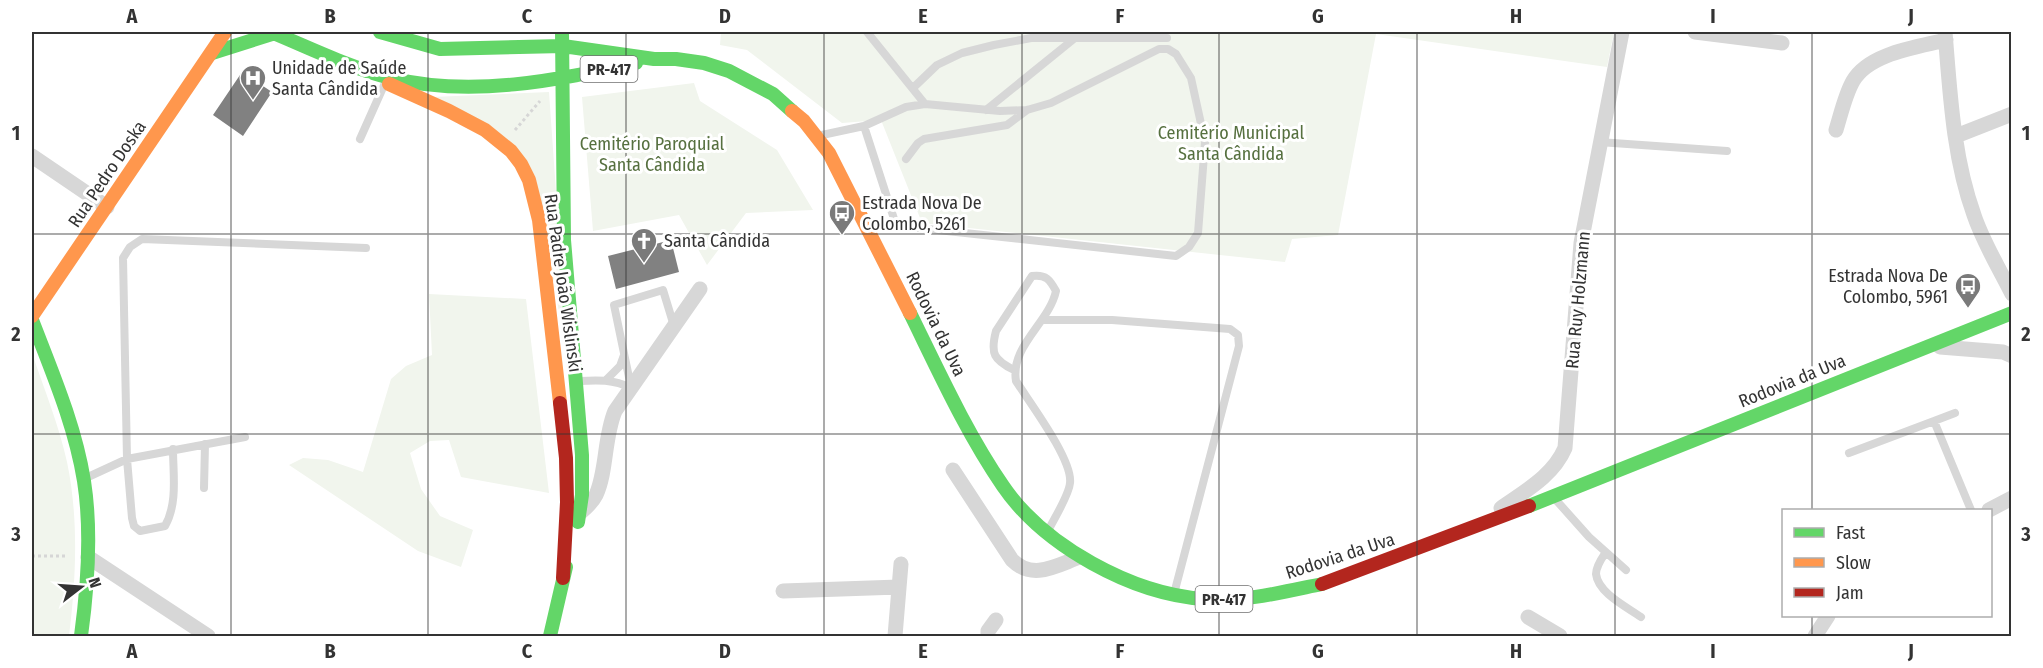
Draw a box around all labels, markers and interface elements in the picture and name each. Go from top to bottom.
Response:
text: A [126,4,139,28]
text: B [324,4,336,28]
text: C [522,4,533,28]
text: D [719,4,731,28]
text: E [918,4,928,28]
text: F [1116,4,1125,28]
text: G [1312,4,1324,28]
text: H [1510,4,1522,28]
text: I [1710,4,1716,28]
text: J [1907,4,1914,28]
road number: PR-417 [580,56,638,82]
place label: Unidade de Saúde Santa Cândida [272,57,406,100]
hospital icon: Unidade de Saúde Santa Cândida [238,63,268,101]
street label: Rua Pedro Doska [63,116,151,231]
text: 1 [12,121,20,145]
text: 1 [2022,121,2030,145]
park label: Cemitério Municipal Santa Cândida [1158,122,1304,165]
park label: Cemitério Paroquial Santa Cândida [580,133,725,176]
street label: Rua Padre João Wislinski [540,192,586,374]
place label: Estrada Nova De Colombo, 5261 [862,192,982,235]
bus stop icon: Estrada Nova De Colombo, 5261 [827,198,857,236]
church icon: Santa Cândida [629,226,659,264]
place label: Santa Cândida [664,230,770,252]
street label: Rua Ruy Holzmann [1561,230,1595,370]
place label: Estrada Nova De Colombo, 5961 [1828,265,1948,308]
street label: Rodovia da Uva [901,268,971,380]
bus stop icon: Estrada Nova De Colombo, 5961 [1953,271,1983,309]
text: 2 [10,322,21,346]
text: 2 [2020,322,2031,346]
street label: Rodovia da Uva [1735,349,1849,412]
legend [1782,509,1992,617]
text: 3 [10,522,21,546]
text: Fast [1836,522,1865,544]
text: 3 [2020,522,2031,546]
street label: Rodovia da Uva [1283,528,1398,584]
text: Slow [1836,552,1871,574]
north arrow [51,557,111,617]
text: N [84,575,105,590]
text: Jam [1836,582,1864,604]
road number: PR-417 [1196,586,1252,612]
text: A [126,639,139,663]
text: B [324,639,336,663]
text: C [522,639,533,663]
text: D [719,639,731,663]
text: E [918,639,928,663]
text: F [1116,639,1125,663]
text: G [1312,639,1324,663]
text: H [1510,639,1522,663]
text: I [1710,639,1716,663]
text: J [1907,639,1914,663]

